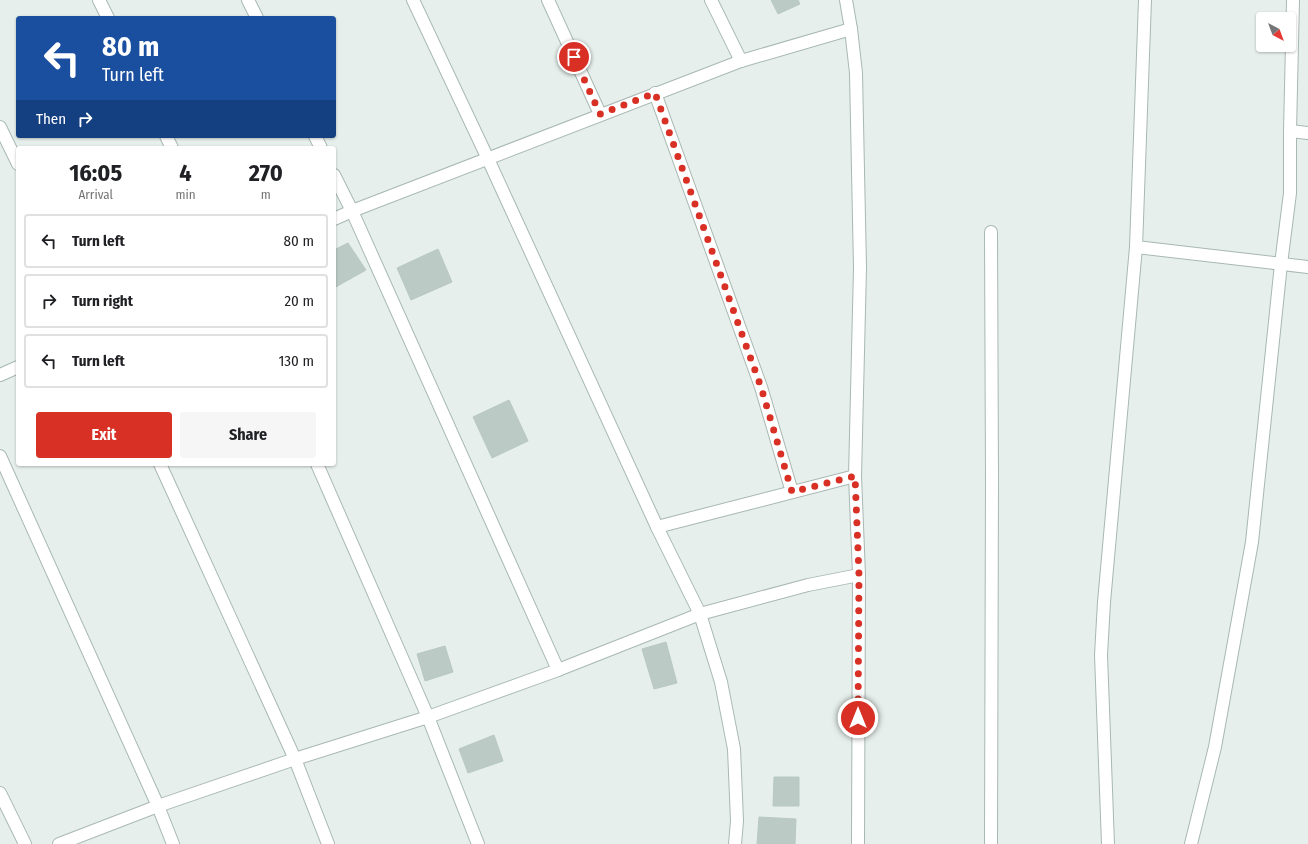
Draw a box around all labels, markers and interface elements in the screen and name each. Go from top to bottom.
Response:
north arrow [1256,12,1296,52]
map controls [1256,12,1296,52]
text: 80 m [102,30,159,63]
icon: left [36,32,88,84]
pin [557,40,591,74]
icon: arrive [563,46,585,68]
text: Turn left [102,64,164,86]
icon: right [74,108,96,130]
text: Then [36,110,66,128]
text: 16:05 [69,159,122,187]
text: 4 [179,159,192,187]
text: 270 [249,159,283,187]
text: Arrival [78,187,113,202]
text: min [175,187,196,202]
text: m [261,187,271,202]
icon: left [38,230,60,252]
text: Turn left [72,232,125,250]
text: 80 m [284,232,314,250]
icon: right [38,290,60,312]
text: Turn right [72,292,133,310]
text: 20 m [285,292,314,310]
icon: left [38,350,60,372]
text: Turn left [72,352,125,370]
text: 130 m [279,352,314,370]
button: Exit [36,412,172,458]
button: Share [180,412,316,458]
position arrow [837,697,879,739]

